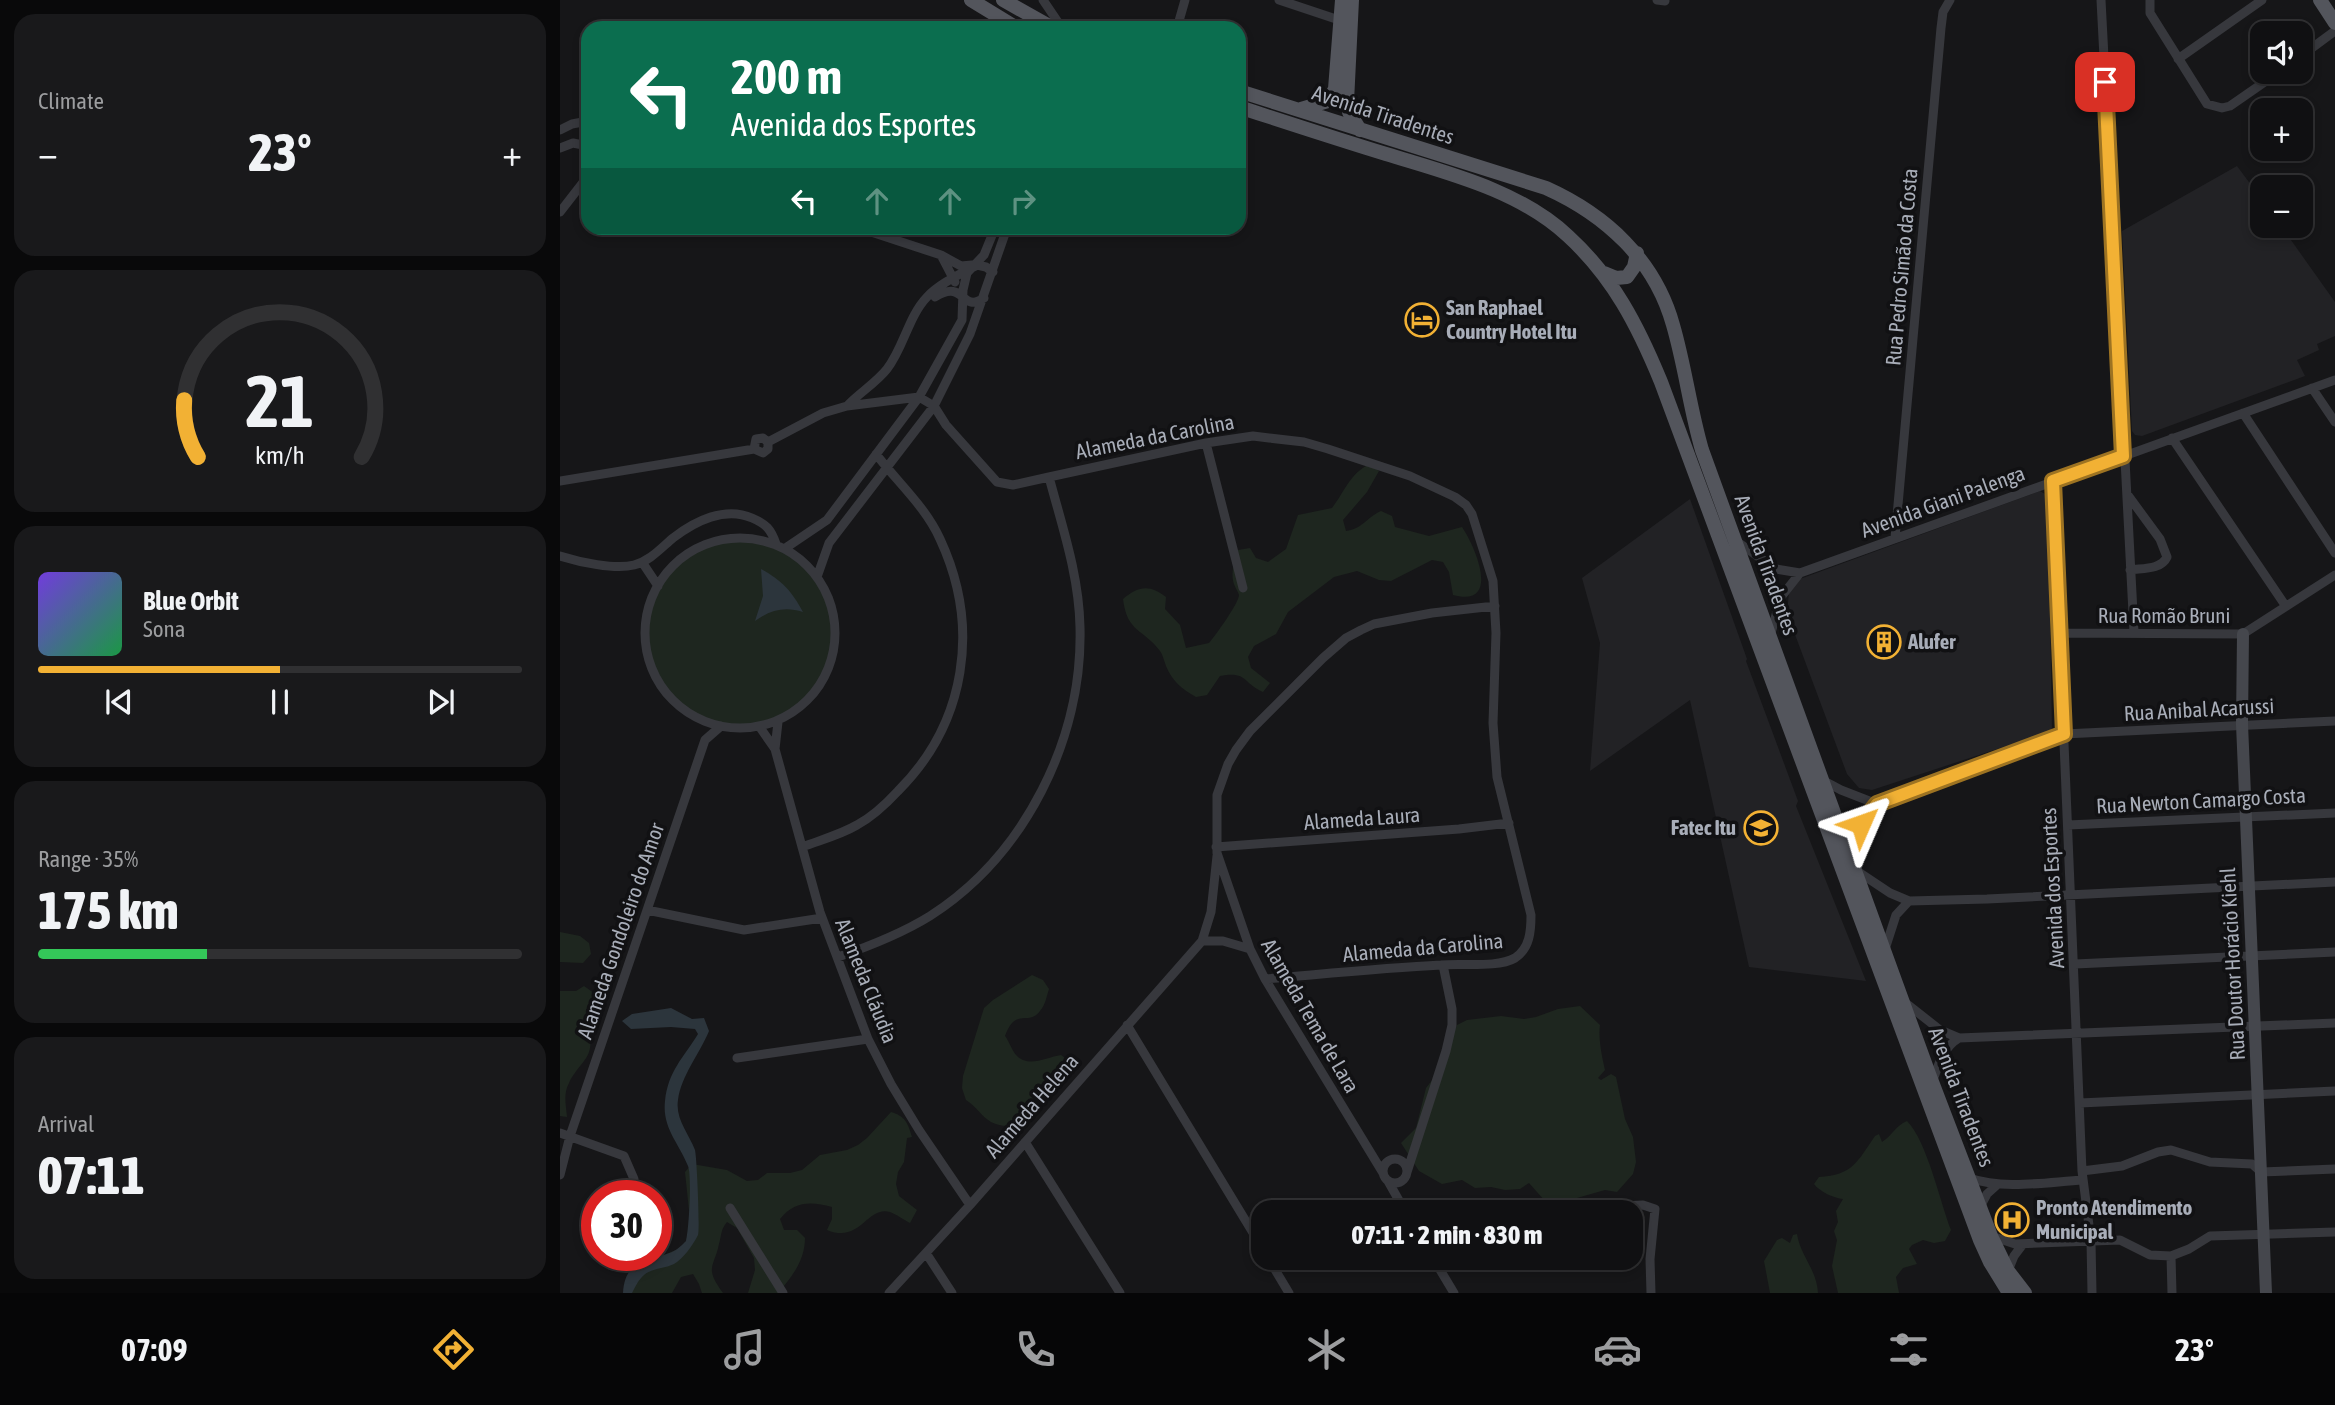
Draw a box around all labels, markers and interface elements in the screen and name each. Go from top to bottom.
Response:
map controls [2250,21,2313,238]
button: sound [2250,21,2313,84]
text: 200 m [731,48,842,104]
icon: left [616,49,707,140]
pin [2075,52,2135,112]
icon: arrive [2086,63,2124,101]
street label: Avenida Tiradentes [1309,80,1457,148]
text: Climate [38,88,104,114]
button: + [2250,98,2313,161]
text: Avenida dos Esportes [731,106,976,143]
text: 23° [248,122,312,182]
text: − [38,131,58,174]
text: + [502,131,522,174]
street label: Rua Pedro Simão da Costa [1880,167,1922,367]
button: − [2250,175,2313,238]
icon: left [785,182,823,220]
icon: ahead [858,182,896,220]
icon: ahead [931,182,969,220]
icon: right [1004,182,1042,220]
place label: San Raphael Country Hotel Itu [1446,295,1577,343]
hotel icon: San Raphael Country Hotel Itu [1403,301,1441,339]
text: 21 [246,359,314,442]
street label: Alameda da Carolina [1073,409,1236,463]
text: km/h [255,440,305,468]
street label: Avenida Giani Palenga [1857,460,2028,542]
street label: Avenida Tiradentes [1730,491,1803,638]
text: Blue Orbit [143,586,239,616]
street label: Rua Romão Bruni [2098,603,2230,627]
text: Sona [143,616,185,642]
building icon: Alufer [1865,623,1903,661]
place label: Alufer [1907,629,1956,653]
icon: previous [100,683,138,721]
icon: pause [261,683,299,721]
icon: next [422,683,460,721]
street label: Rua Anibal Acarussi [2123,693,2275,725]
street label: Rua Newton Camargo Costa [2096,783,2306,817]
position arrow [1824,787,1898,861]
street label: Alameda Laura [1303,802,1421,834]
street label: Avenida dos Esportes [2036,807,2068,969]
school or university icon: Fatec Itu [1742,809,1780,847]
place label: Fatec Itu [1671,815,1736,839]
street label: Alameda Gondoleiro do Amor [572,819,669,1042]
text: Range · 35% [38,846,138,872]
street label: Rua Doutor Horácio Kiehl [2215,867,2249,1061]
text: 175 km [38,880,179,940]
street label: Alameda Cláudia [831,915,903,1046]
street label: Alameda da Carolina [1342,928,1504,966]
street label: Alameda Tema de Lara [1257,934,1365,1097]
street label: Avenida Tiradentes [1924,1023,2000,1170]
street label: Alameda Helena [980,1049,1083,1162]
text: Arrival [38,1111,94,1137]
text: 07:11 [38,1145,145,1205]
speed limit sign: 30 [581,1180,672,1271]
place label: Pronto Atendimento Municipal [2036,1195,2192,1243]
hospital icon: Pronto Atendimento Municipal [1993,1201,2031,1239]
text: 07:11 · 2 min · 830 m [1352,1220,1542,1250]
icon: directions [429,1325,478,1374]
icon: music [720,1325,769,1374]
icon: phone [1011,1325,1060,1374]
icon: climate [1302,1325,1351,1374]
icon: car [1593,1325,1642,1374]
icon: filters [1884,1325,1933,1374]
text: 07:09 [121,1331,187,1368]
text: 23° [2175,1331,2214,1368]

